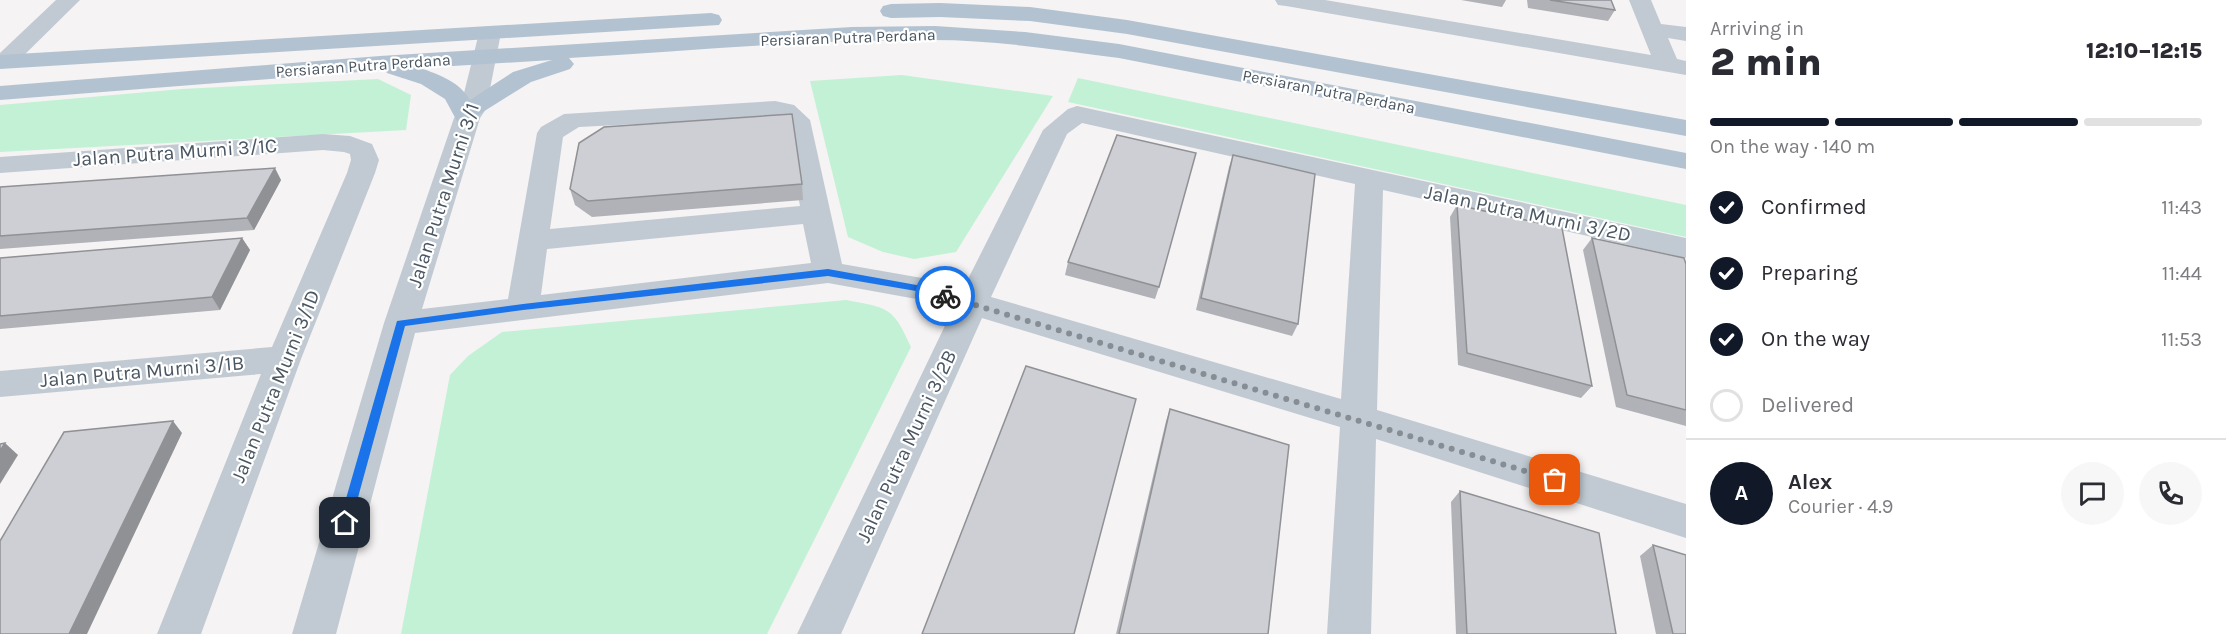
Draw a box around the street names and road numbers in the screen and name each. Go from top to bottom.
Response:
street label: Persiaran Putra Perdana [760,25,936,50]
street label: Persiaran Putra Perdana [275,50,451,81]
street label: Persiaran Putra Perdana [1241,65,1417,118]
street label: Jalan Putra Murni 3/1 [403,100,484,290]
street label: Jalan Putra Murni 3/1C [72,134,278,171]
street label: Jalan Putra Murni 3/2D [1423,180,1633,247]
street label: Jalan Putra Murni 3/1D [226,287,325,486]
street label: Jalan Putra Murni 3/2B [852,346,961,546]
street label: Jalan Putra Murni 3/1B [39,351,245,392]

